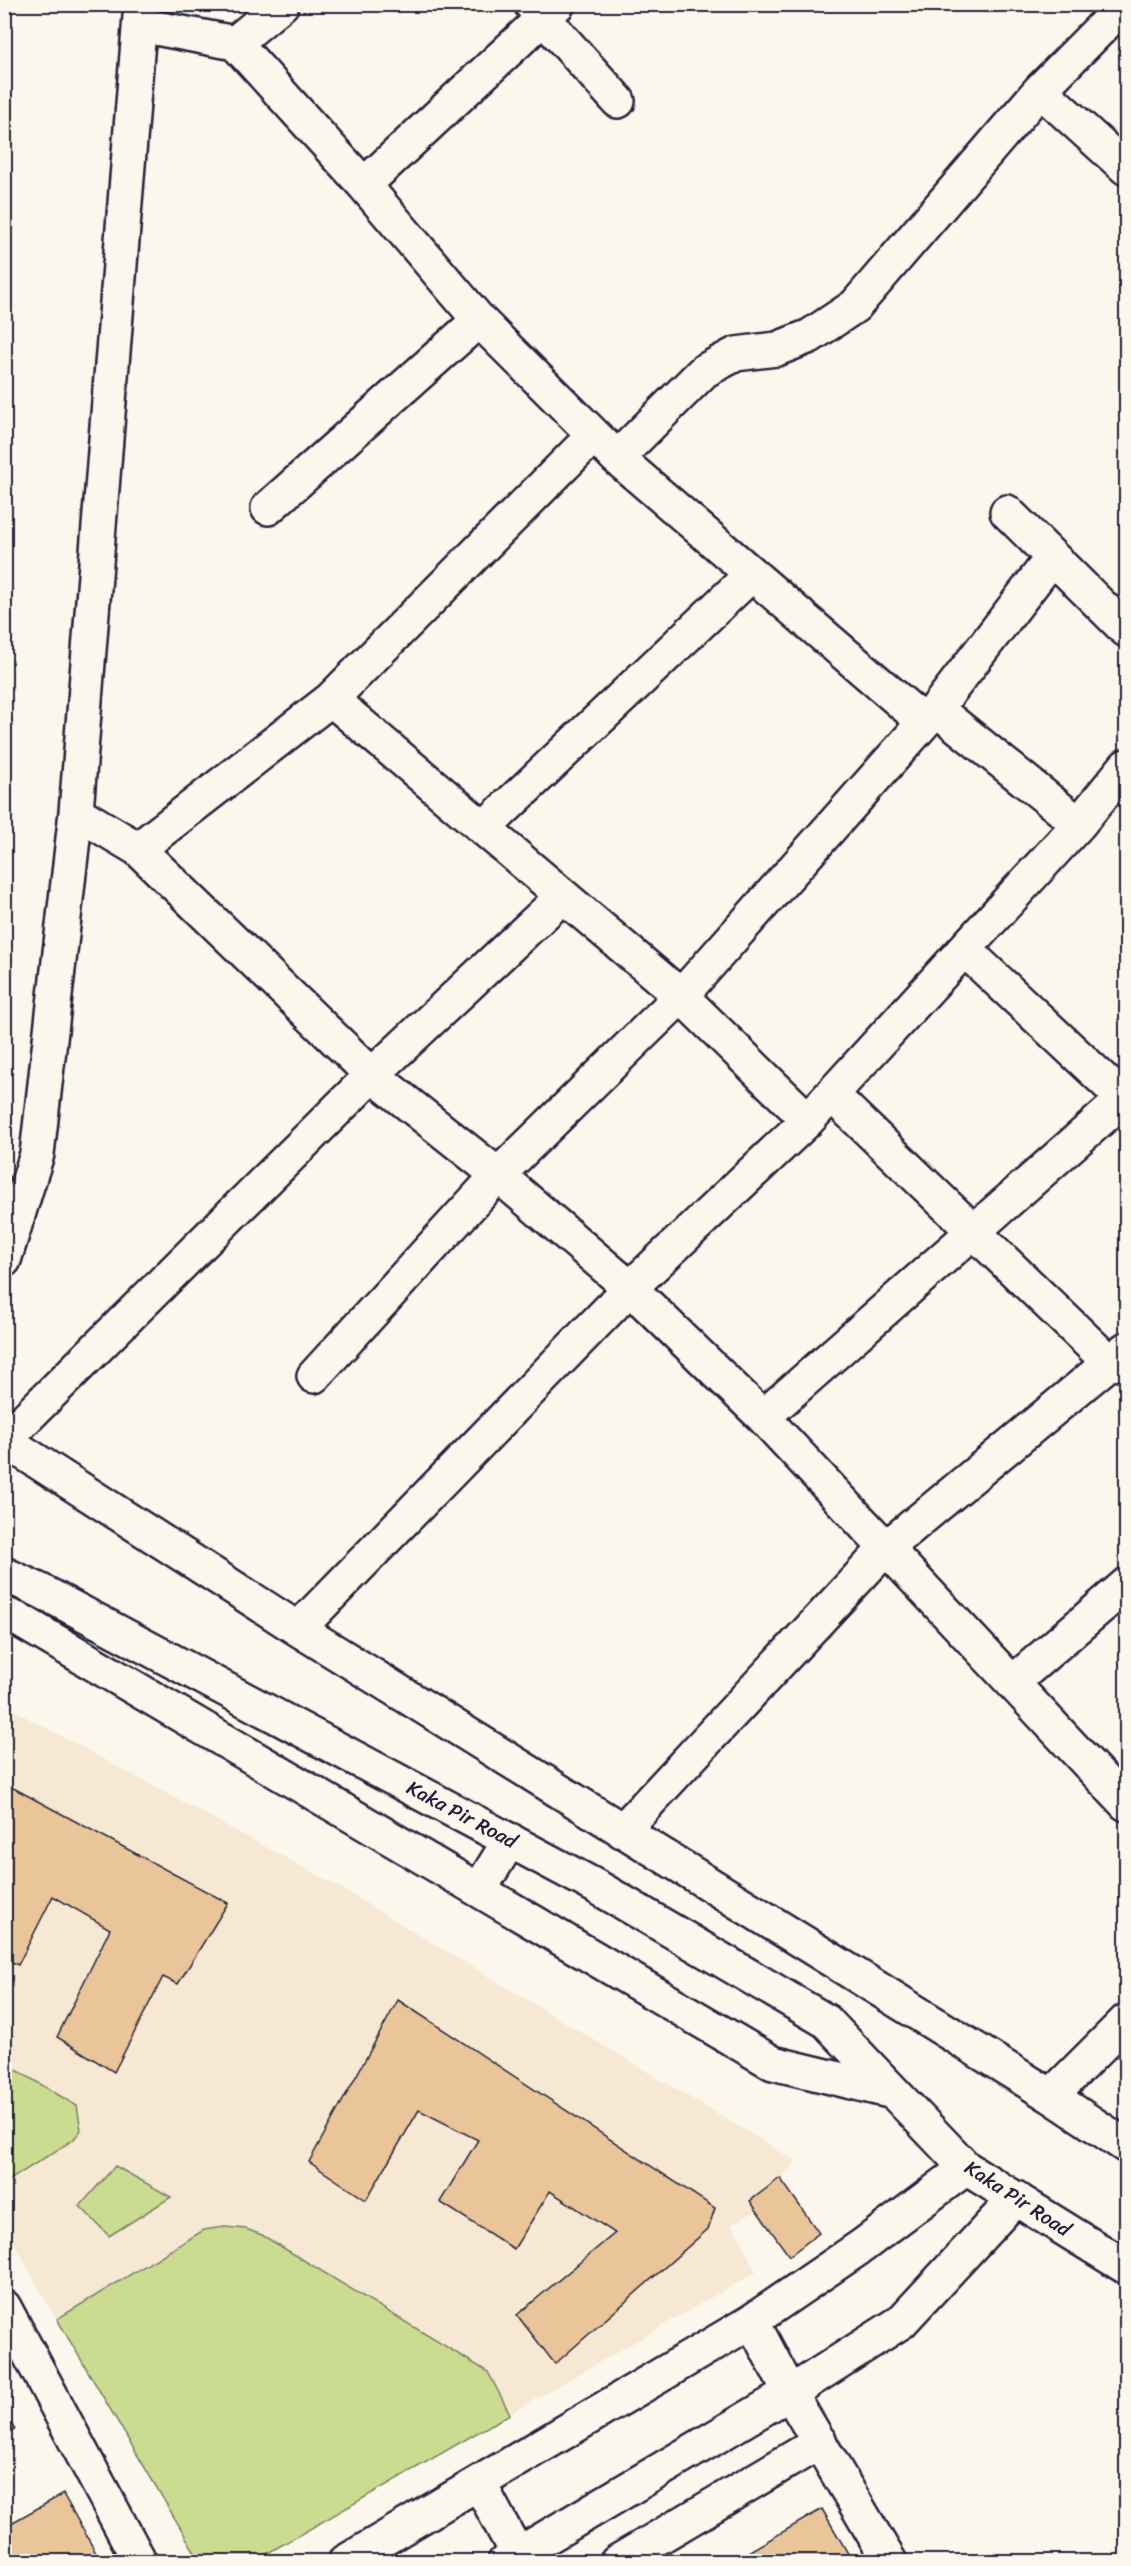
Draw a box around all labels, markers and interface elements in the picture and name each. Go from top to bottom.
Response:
street label: Kaka Pir Road [400,1770,525,1859]
street label: Kaka Pir Road [957,2151,1079,2247]

